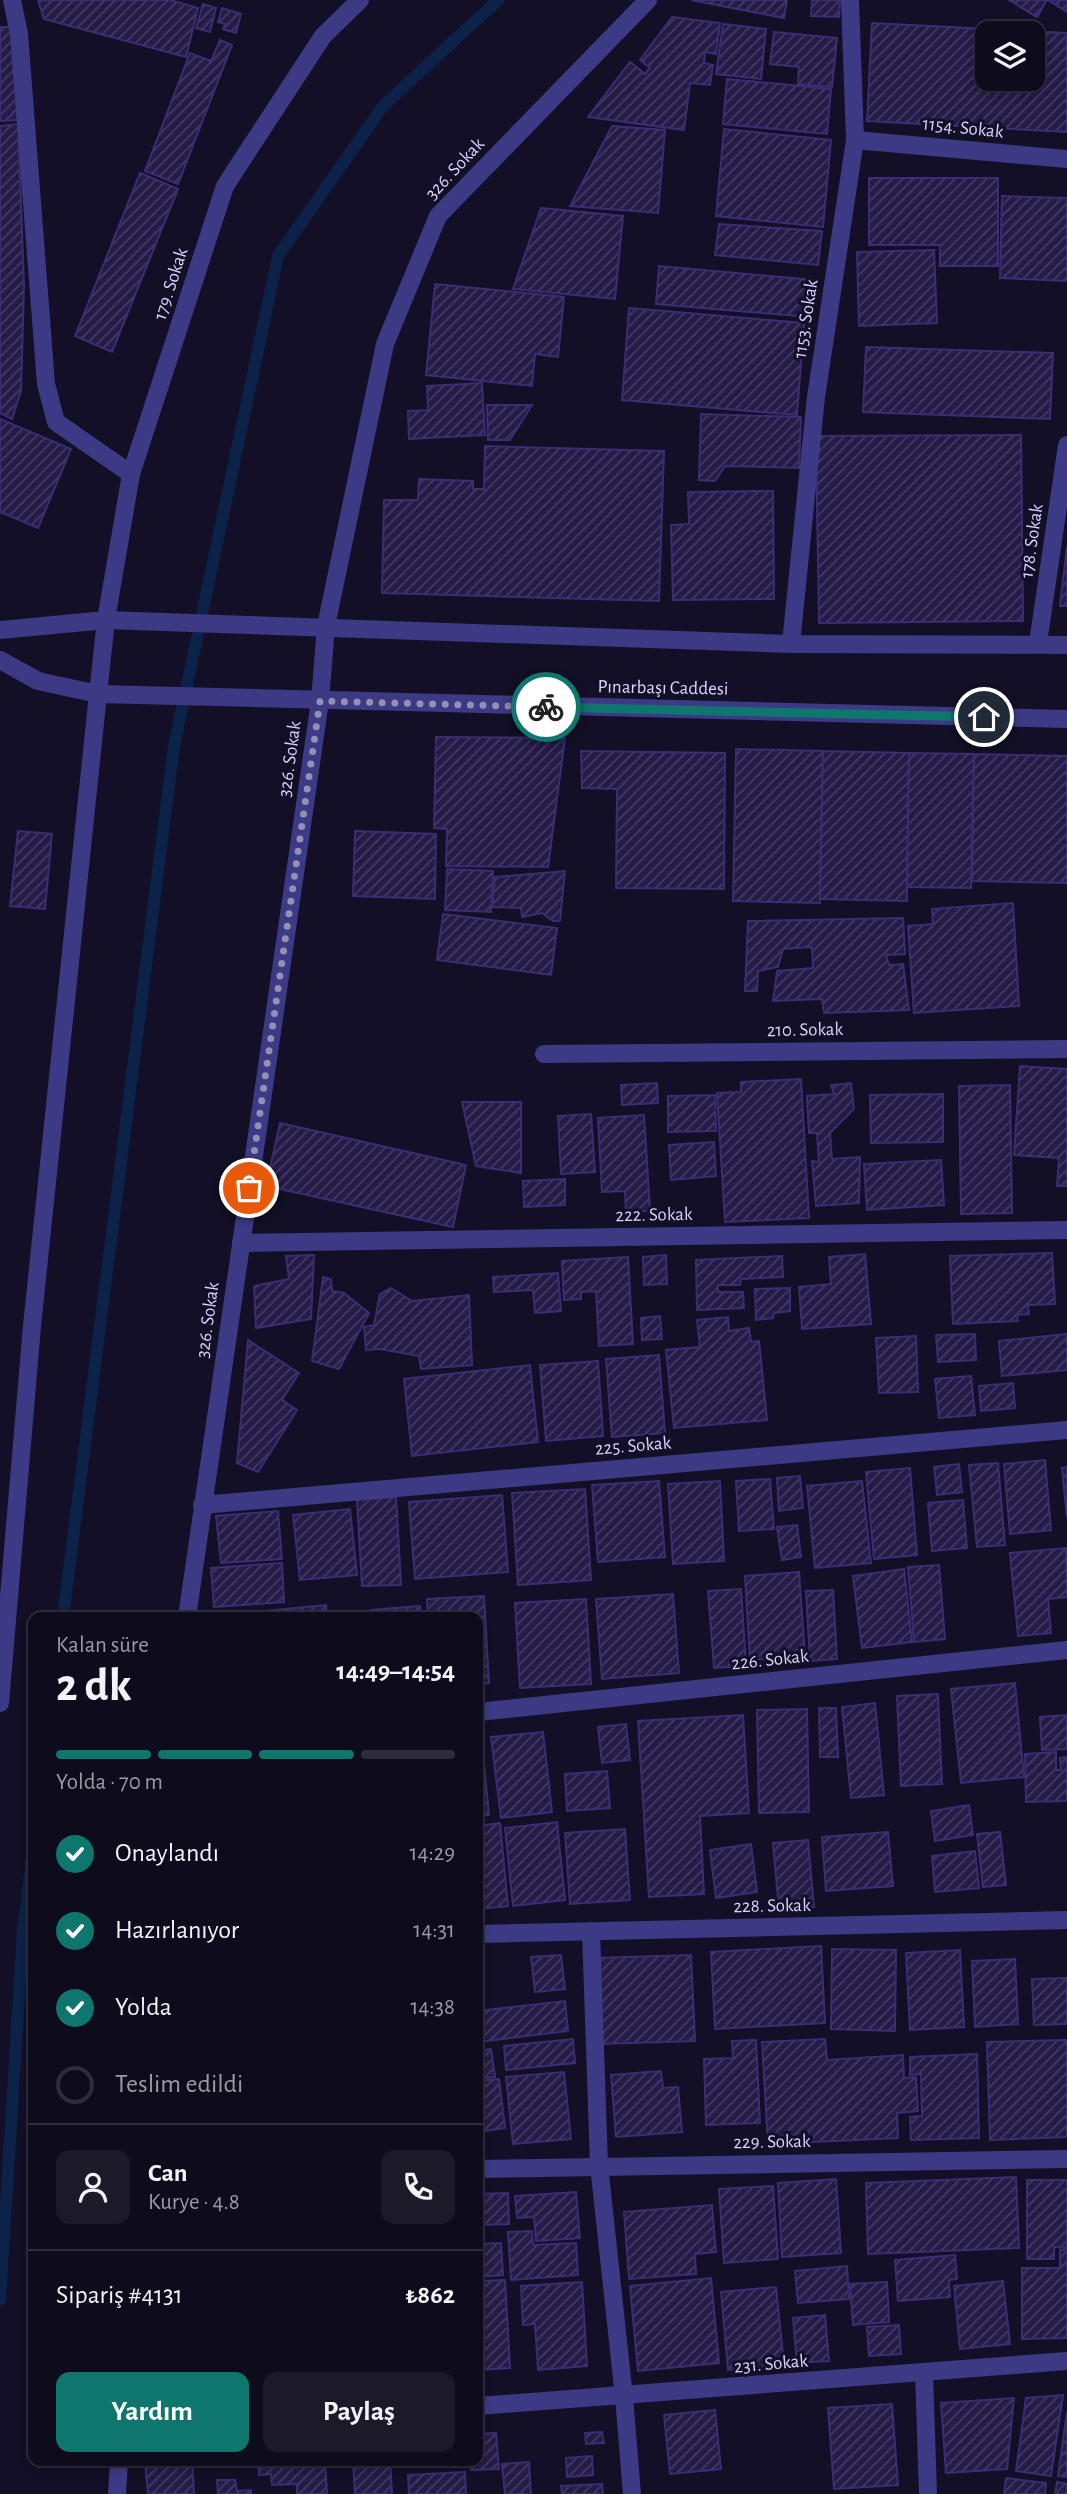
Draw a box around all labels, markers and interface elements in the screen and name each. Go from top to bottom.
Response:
map controls [975,21,1045,91]
button: layers [975,21,1045,91]
street label: 1154. Sokak [922,114,1005,142]
street label: 326. Sokak [422,134,488,203]
street label: 179. Sokak [150,245,192,322]
street label: 1153. Sokak [790,278,822,360]
street label: 178. Sokak [1017,502,1047,579]
courier [511,672,581,742]
street label: Pınarbaşı Caddesi [597,677,729,699]
pin [954,687,1014,747]
icon: bike [527,688,565,726]
icon: home [965,698,1003,736]
street label: 326. Sokak [275,719,305,798]
street label: 210. Sokak [767,1020,844,1040]
pin [219,1158,279,1218]
icon: bag [230,1169,268,1207]
street label: 222. Sokak [615,1205,693,1225]
street label: 326. Sokak [193,1280,223,1359]
street label: 225. Sokak [594,1433,672,1459]
text: Kalan süre [56,1634,149,1657]
street label: 226. Sokak [731,1646,810,1673]
text: 14:49–14:54 [336,1658,455,1684]
text: 2 dk [56,1663,132,1709]
text: Yolda · 70 m [56,1771,163,1794]
icon: check [56,1835,94,1873]
text: Onaylandı [115,1840,219,1866]
text: 14:29 [409,1842,455,1865]
street label: 228. Sokak [733,1896,811,1916]
icon: check [56,1912,94,1950]
text: Hazırlanıyor [115,1917,239,1943]
text: 14:31 [413,1919,455,1942]
icon: check [56,1989,94,2027]
text: Yolda [115,1994,172,2020]
text: 14:38 [410,1996,455,2019]
text: Teslim edildi [115,2071,243,2097]
street label: 229. Sokak [733,2132,811,2152]
button: person [56,2150,130,2224]
button: phone [381,2150,455,2224]
text: Can [148,2160,188,2186]
text: Kurye · 4.8 [148,2191,240,2214]
text: Sipariş #4131 [56,2282,183,2308]
text: ₺862 [405,2282,455,2308]
street label: 231. Sokak [733,2351,809,2377]
button: Yardım [56,2372,249,2452]
button: Paylaş [263,2372,455,2452]

